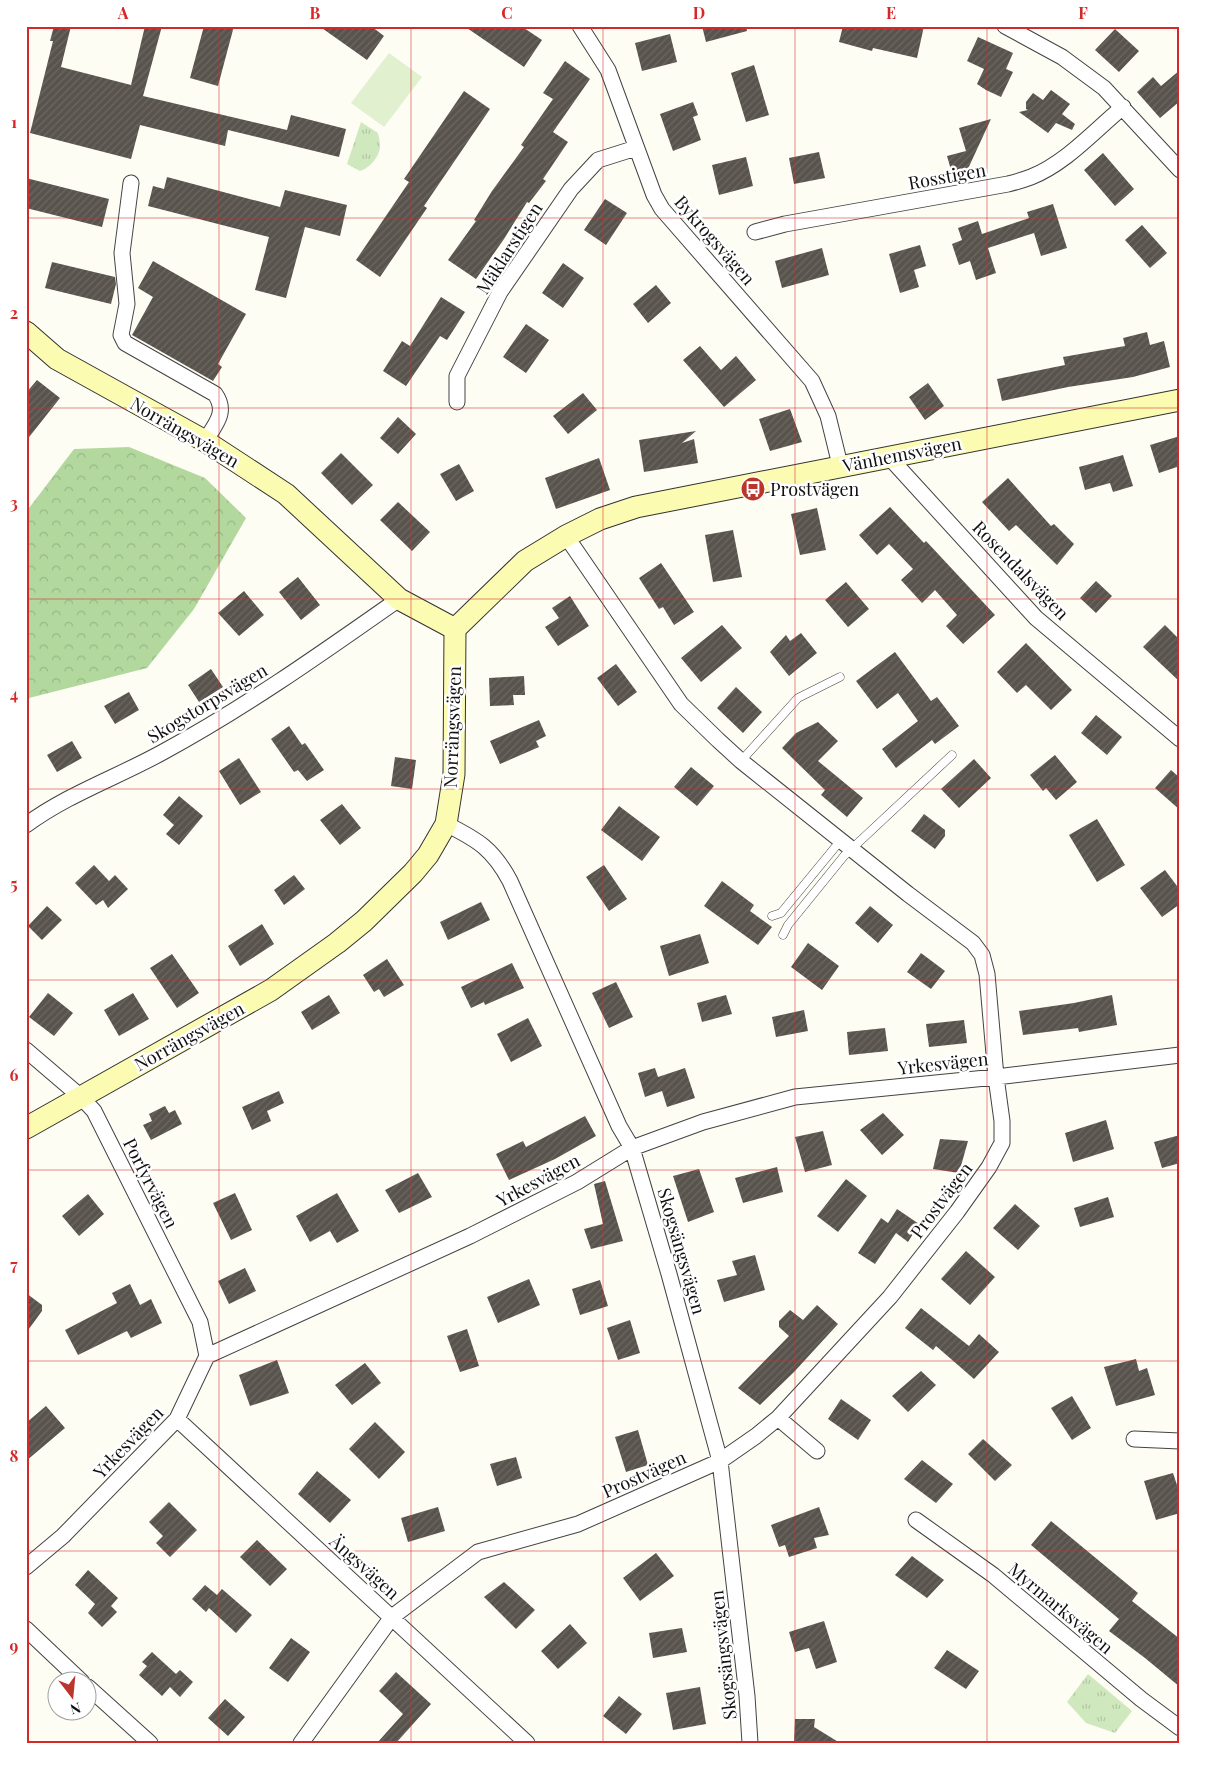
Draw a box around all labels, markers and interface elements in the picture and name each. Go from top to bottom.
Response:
text: A [117,2,129,23]
text: B [310,2,321,23]
text: C [501,2,513,23]
text: D [693,2,705,23]
text: E [886,2,896,23]
text: F [1078,2,1088,23]
text: 1 [11,111,17,132]
street label: Rosstigen [906,157,988,195]
street label: Bykrogsvägen [669,190,761,290]
street label: Mäklarstigen [470,197,548,299]
text: 2 [10,302,18,323]
street label: Norrängsvägen [126,391,244,473]
street label: Vänhemsvägen [839,431,964,477]
bus stop icon: Prostvägen [740,476,766,502]
place label: Prostvägen [770,477,860,501]
text: 3 [10,492,18,513]
street label: Rosendalsvägen [968,515,1075,625]
street label: Skogstorpsvägen [143,658,272,748]
street label: Norrängsvägen [438,665,466,788]
text: 4 [10,683,18,704]
text: 5 [10,873,18,894]
street label: Norrängsvägen [130,996,248,1076]
street label: Yrkesvägen [895,1046,990,1080]
text: 6 [10,1064,19,1085]
street label: Porfyrvägen [118,1134,184,1232]
street label: Yrkesvägen [491,1148,584,1212]
street label: Prostvägen [905,1157,978,1243]
street label: Skogsängsvägen [653,1185,712,1317]
text: 7 [10,1254,18,1275]
street label: Yrkesvägen [87,1401,168,1484]
text: 8 [10,1445,19,1466]
street label: Prostvägen [598,1445,690,1503]
street label: Ängsvägen [324,1529,405,1605]
street label: Myrmarksvägen [1004,1557,1119,1659]
street label: Skogsängsvägen [704,1589,742,1721]
text: 9 [10,1635,19,1656]
north arrow [48,1672,98,1722]
text: N [68,1698,83,1720]

